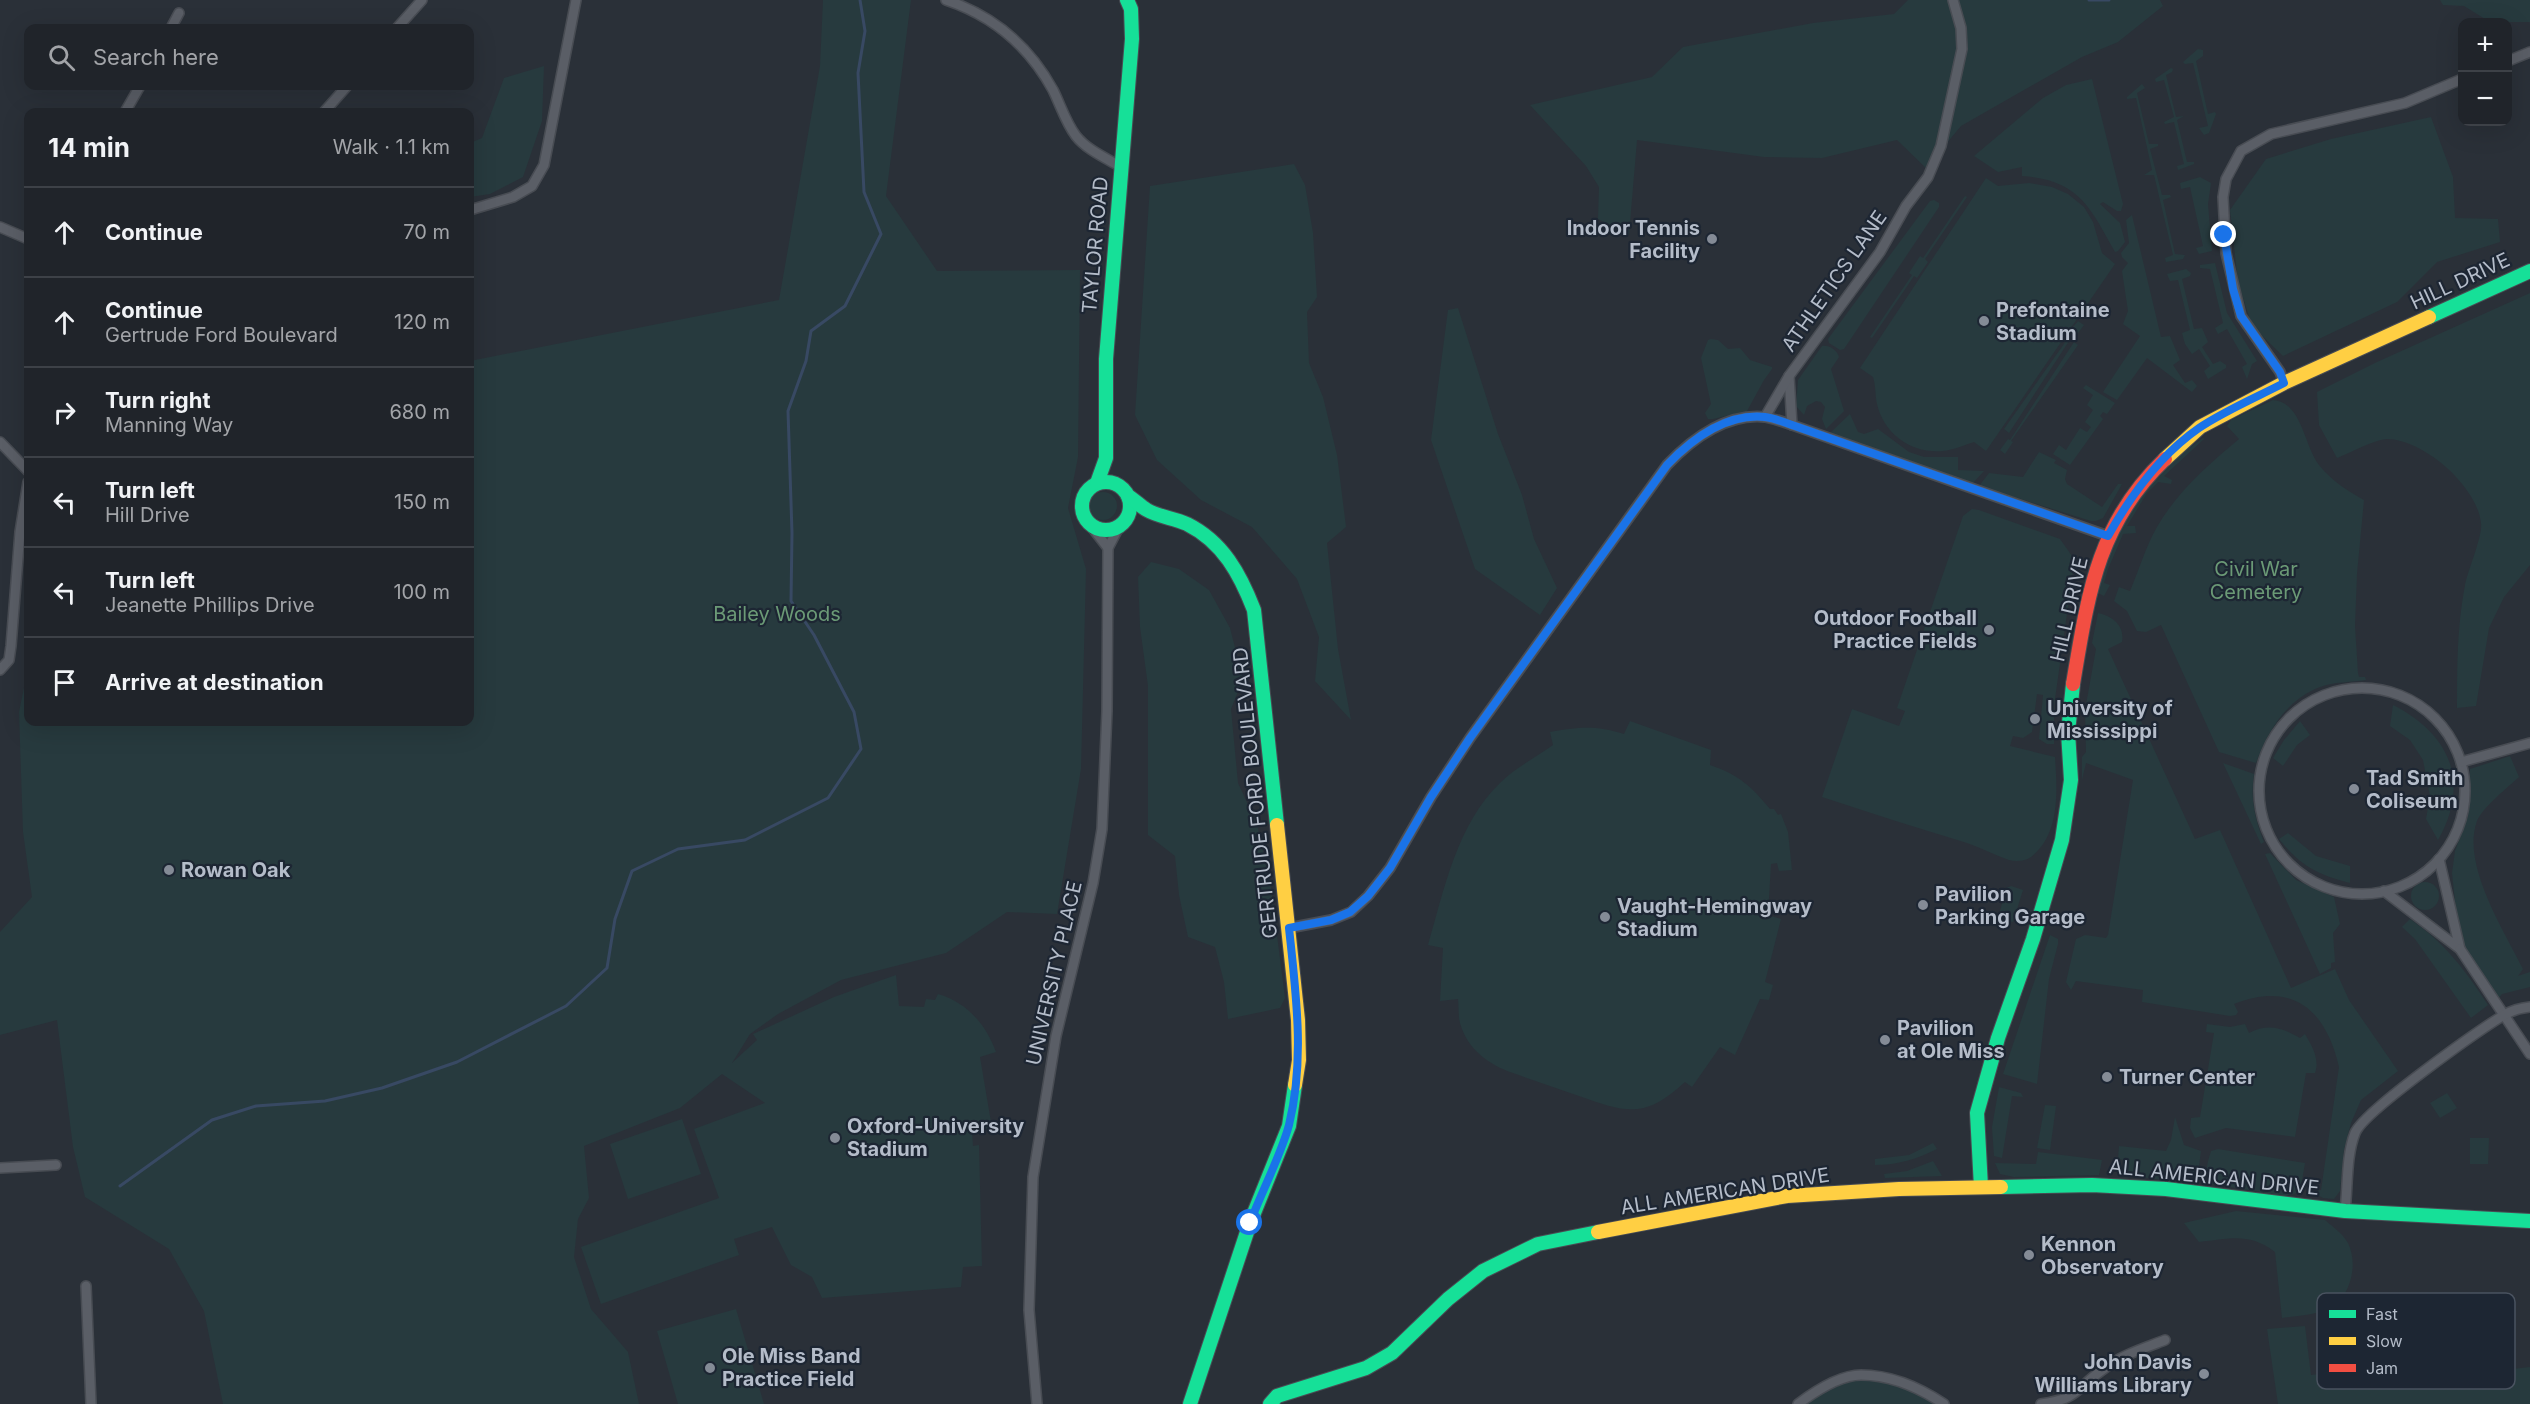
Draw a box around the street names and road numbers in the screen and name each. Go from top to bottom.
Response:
street label: TAYLOR ROAD [1077,176,1113,314]
street label: ATHLETICS LANE [1776,206,1892,356]
street label: HILL DRIVE [2406,248,2514,314]
street label: HILL DRIVE [2045,554,2093,664]
street label: GERTRUDE FORD BOULEVARD [1228,646,1282,940]
street label: UNIVERSITY PLACE [1021,878,1087,1068]
street label: ALL AMERICAN DRIVE [2108,1154,2320,1200]
street label: ALL AMERICAN DRIVE [1619,1163,1831,1219]

